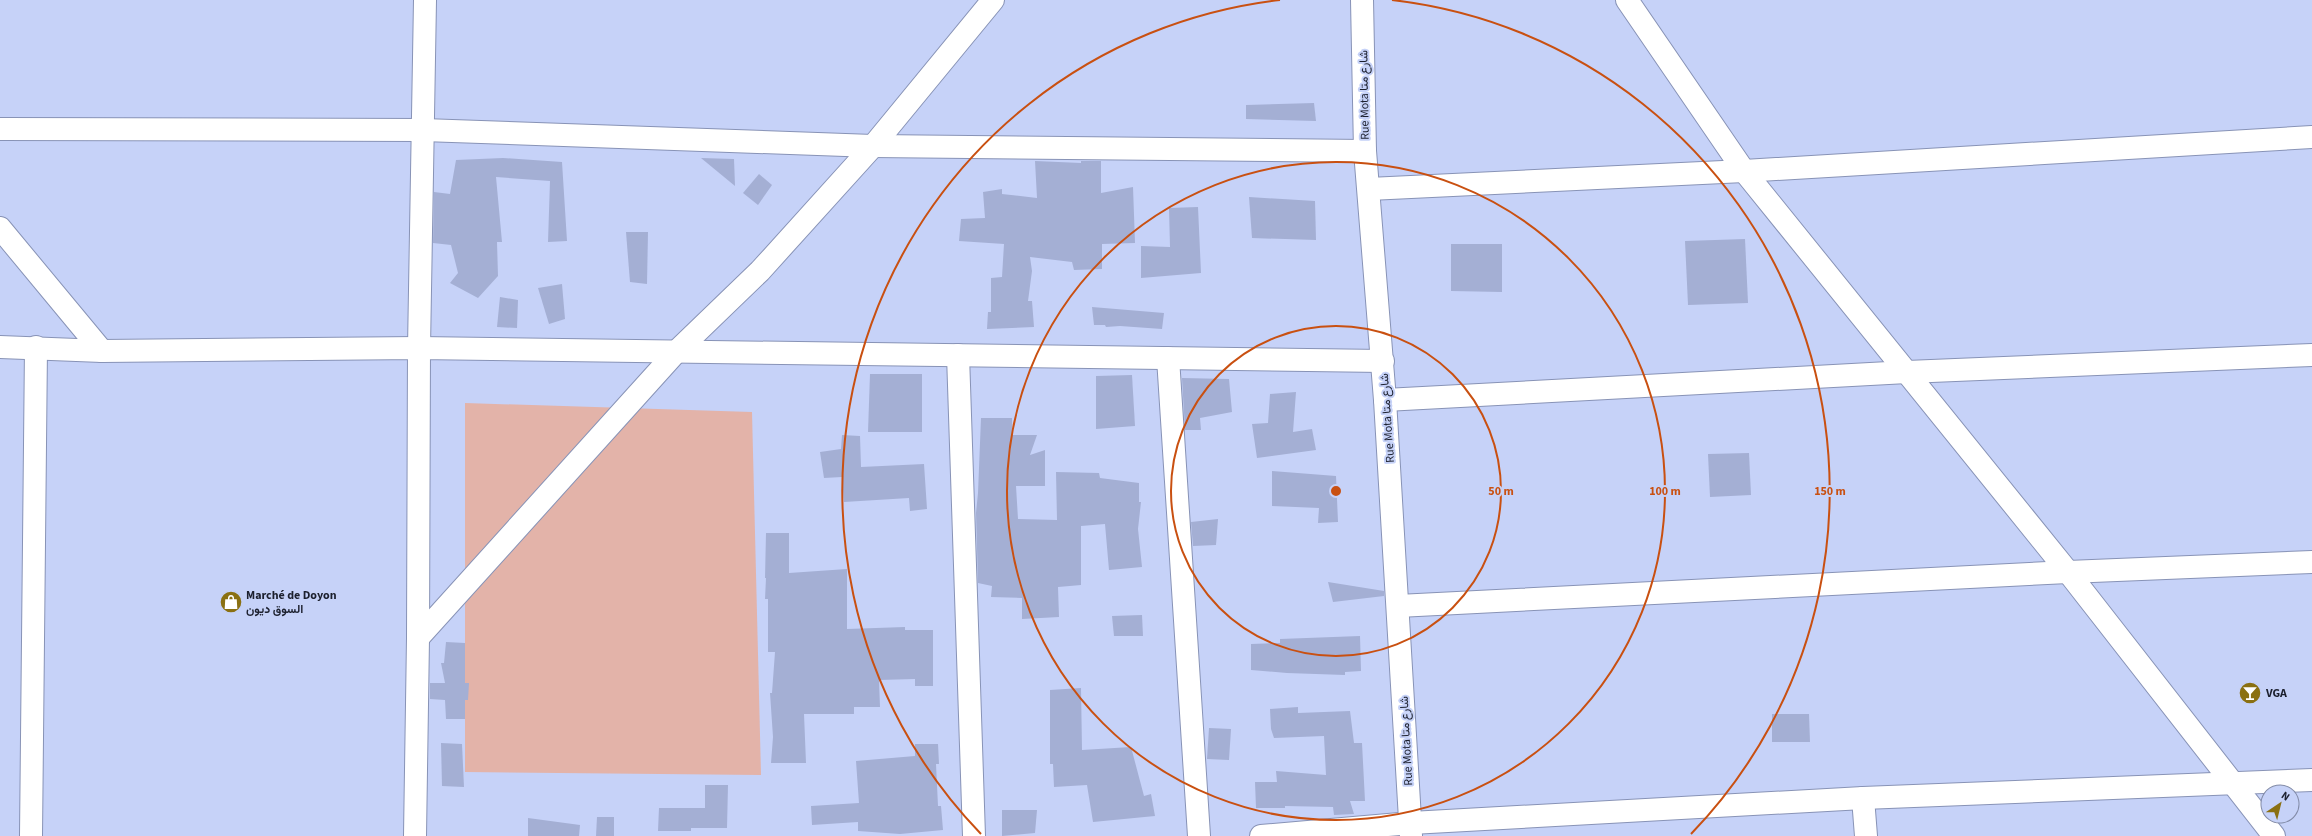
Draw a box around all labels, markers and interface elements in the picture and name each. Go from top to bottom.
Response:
street label: Rue Mota شارع متا [1355,50,1374,140]
street label: Rue Mota شارع متا [1376,373,1399,463]
text: 50 m [1488,483,1514,500]
text: 100 m [1649,483,1681,500]
text: 150 m [1814,483,1846,500]
centre of rings [1329,484,1343,498]
place label: Marché de Doyon السوق ديون [246,587,337,618]
shop icon: Marché de Doyon السوق ديون [218,589,244,615]
bar icon: VGA [2237,680,2263,706]
place label: VGA [2265,685,2287,702]
street label: Rue Mota شارع متا [1396,696,1417,786]
north arrow [2260,784,2300,824]
text: N [2278,788,2293,804]

